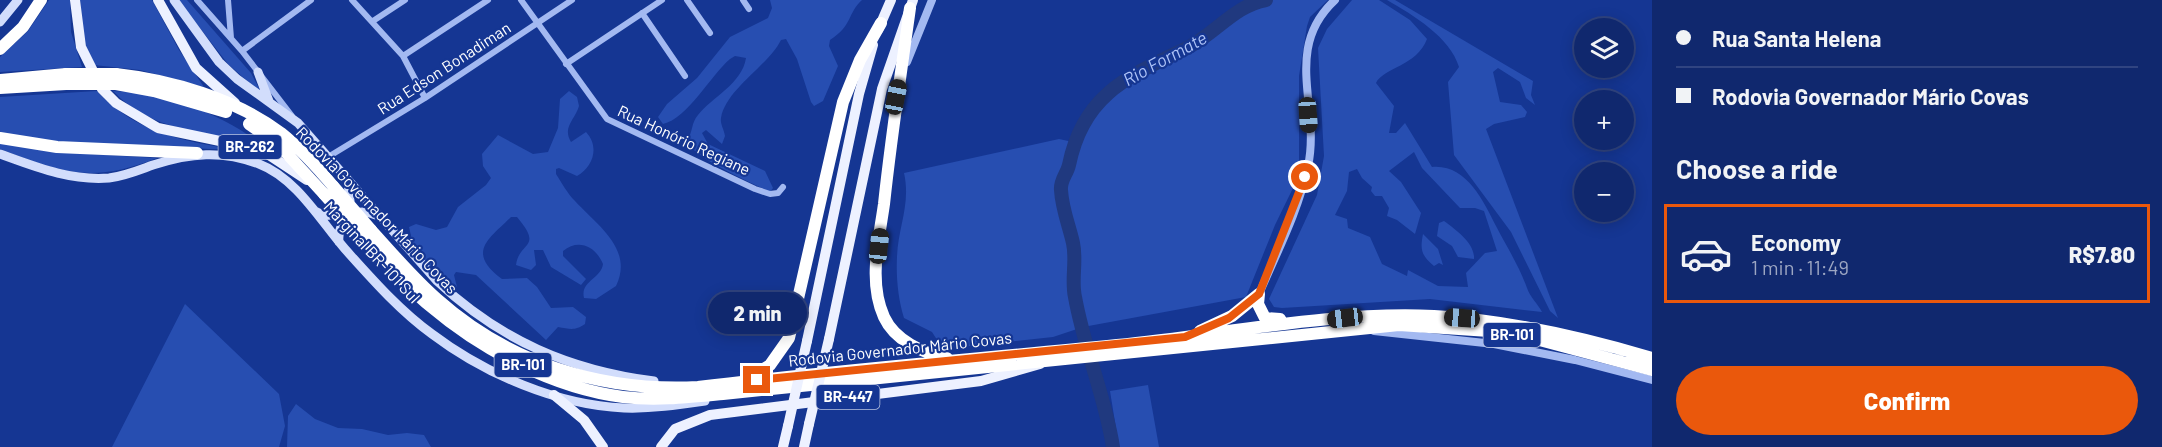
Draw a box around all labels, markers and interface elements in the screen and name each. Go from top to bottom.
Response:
street label: Rua Edson Bonadiman [374,17,514,118]
map controls [1574,18,1634,222]
button: layers [1574,18,1634,78]
text: Rua Santa Helena [1712,25,1881,51]
water label: Rio Formate [1119,26,1210,90]
car [884,78,908,116]
text: Rodovia Governador Mário Covas [1712,83,2029,109]
button: + [1574,90,1634,150]
car [1298,96,1318,134]
street label: Rua Honório Regiane [615,101,753,179]
street label: Rodovia Governador Mário Covas [293,122,462,297]
road number: BR-262 [218,135,282,159]
text: Choose a ride [1676,152,1838,184]
button: − [1574,162,1634,222]
route start [1291,163,1318,190]
street label: Marginal BR-101 Sul [320,197,424,306]
car [868,227,890,265]
icon: car [1679,227,1733,281]
text: Economy [1751,229,1841,255]
text: R$7.80 [2069,241,2135,267]
text: 1 min · 11:49 [1751,255,1849,279]
callout: 2 min [708,293,807,335]
text: 2 min [733,301,782,325]
car [1326,307,1364,329]
car [1443,308,1481,328]
road number: BR-101 [1484,323,1540,347]
street label: Rodovia Governador Mário Covas [787,327,1013,370]
road number: BR-101 [494,353,552,377]
route end [743,366,770,393]
button: Confirm [1676,366,2138,435]
road number: BR-447 [816,385,880,409]

